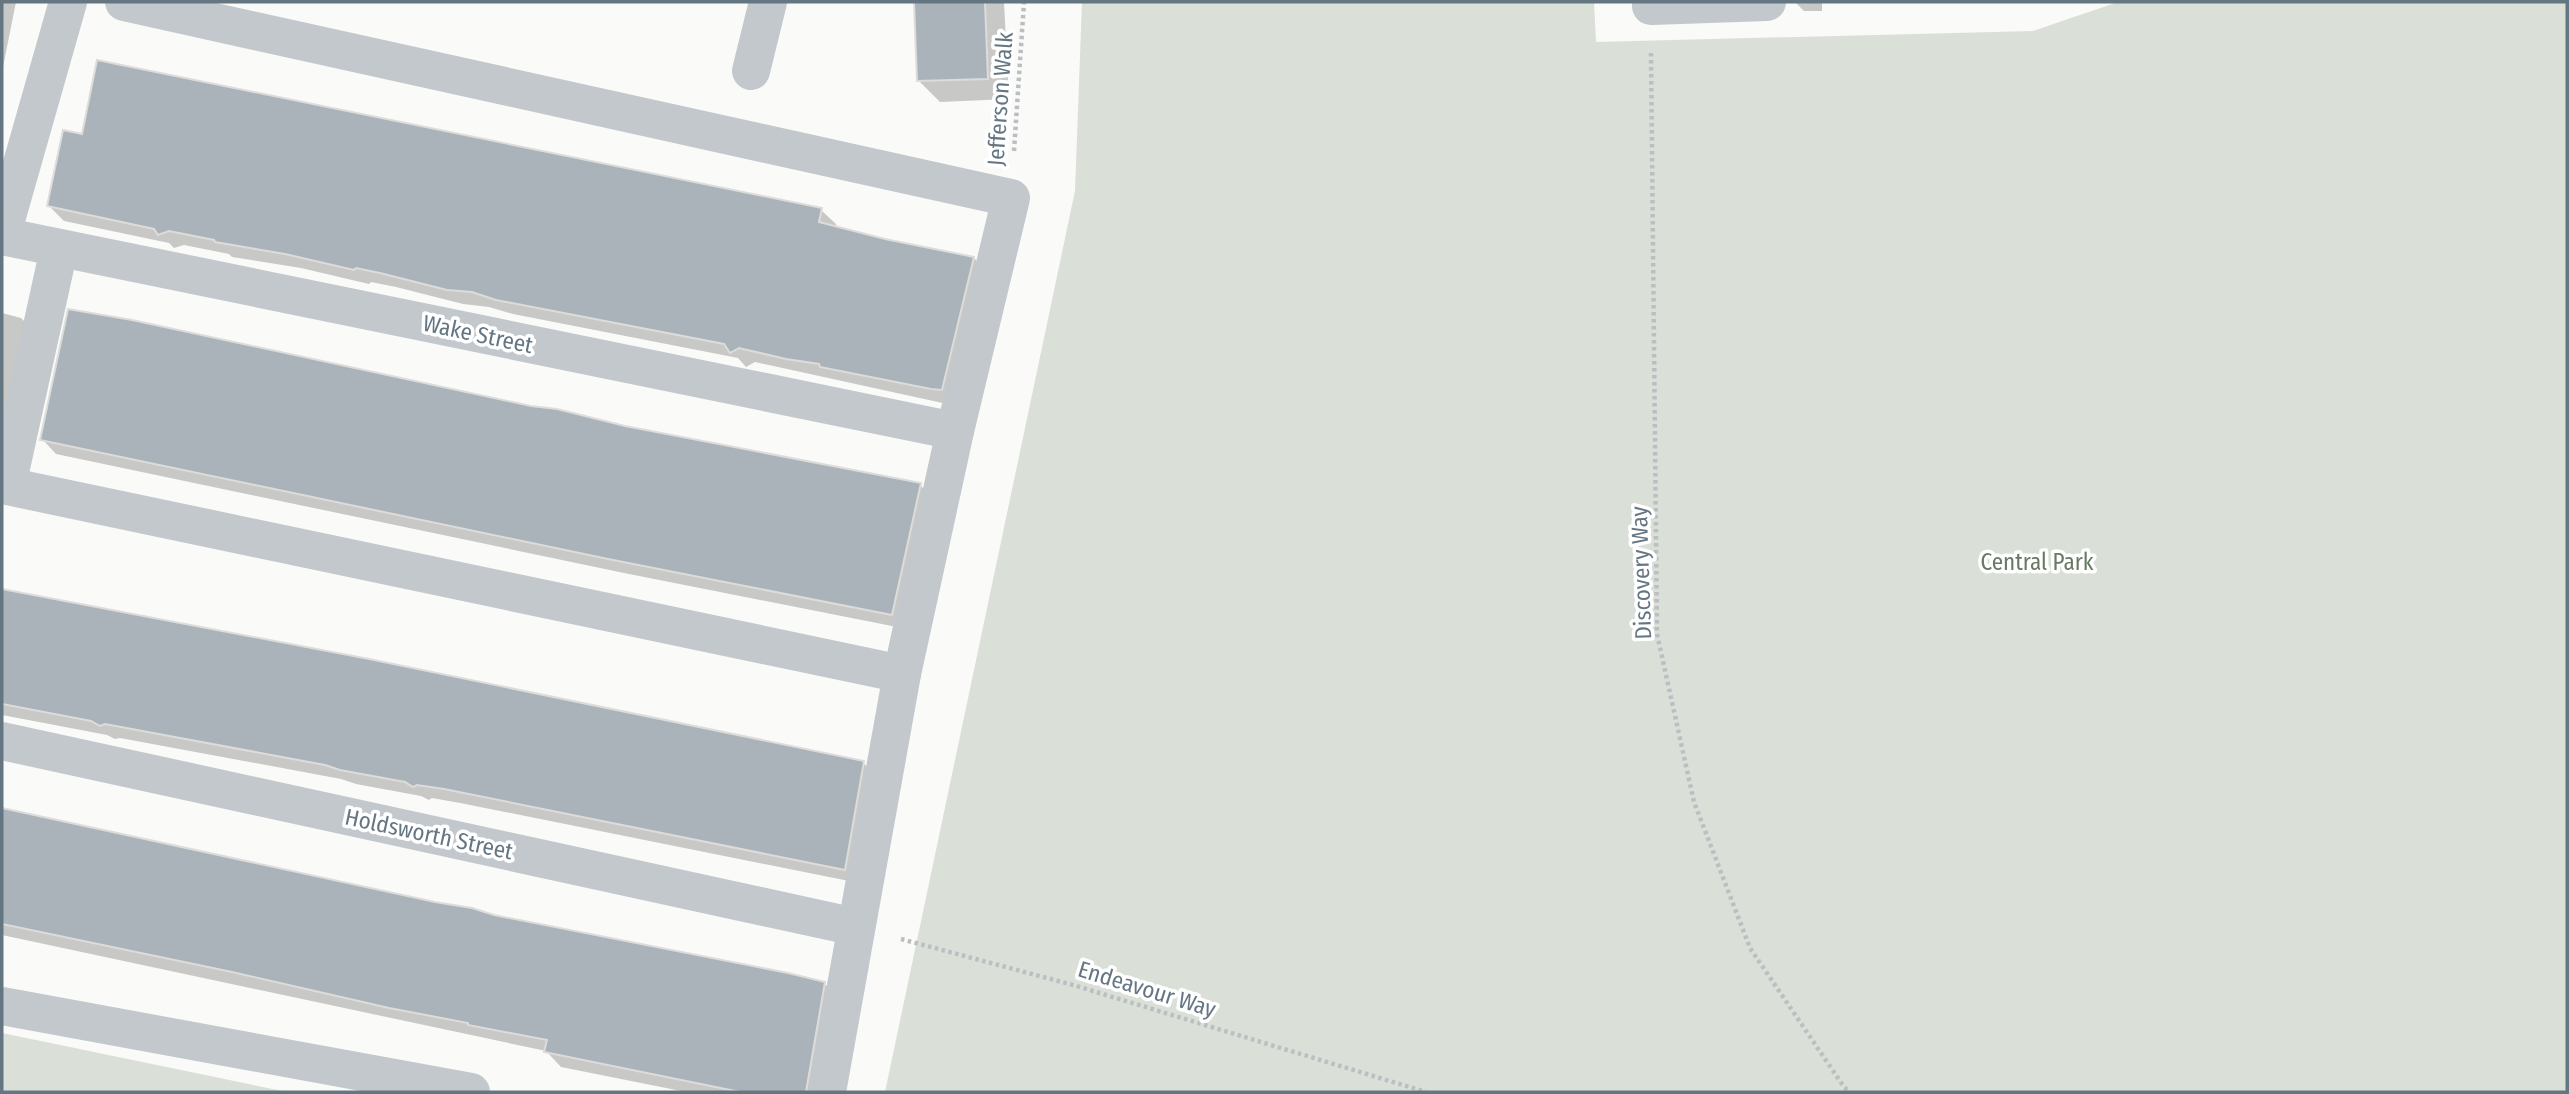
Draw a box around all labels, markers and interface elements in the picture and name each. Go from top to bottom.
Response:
street label: Jefferson Walk [981,31,1019,167]
street label: Wake Street [420,309,536,359]
street label: Discovery Way [1625,505,1657,640]
park label: Central Park [1981,548,2094,576]
street label: Holdsworth Street [343,803,516,866]
street label: Endeavour Way [1075,955,1220,1023]

